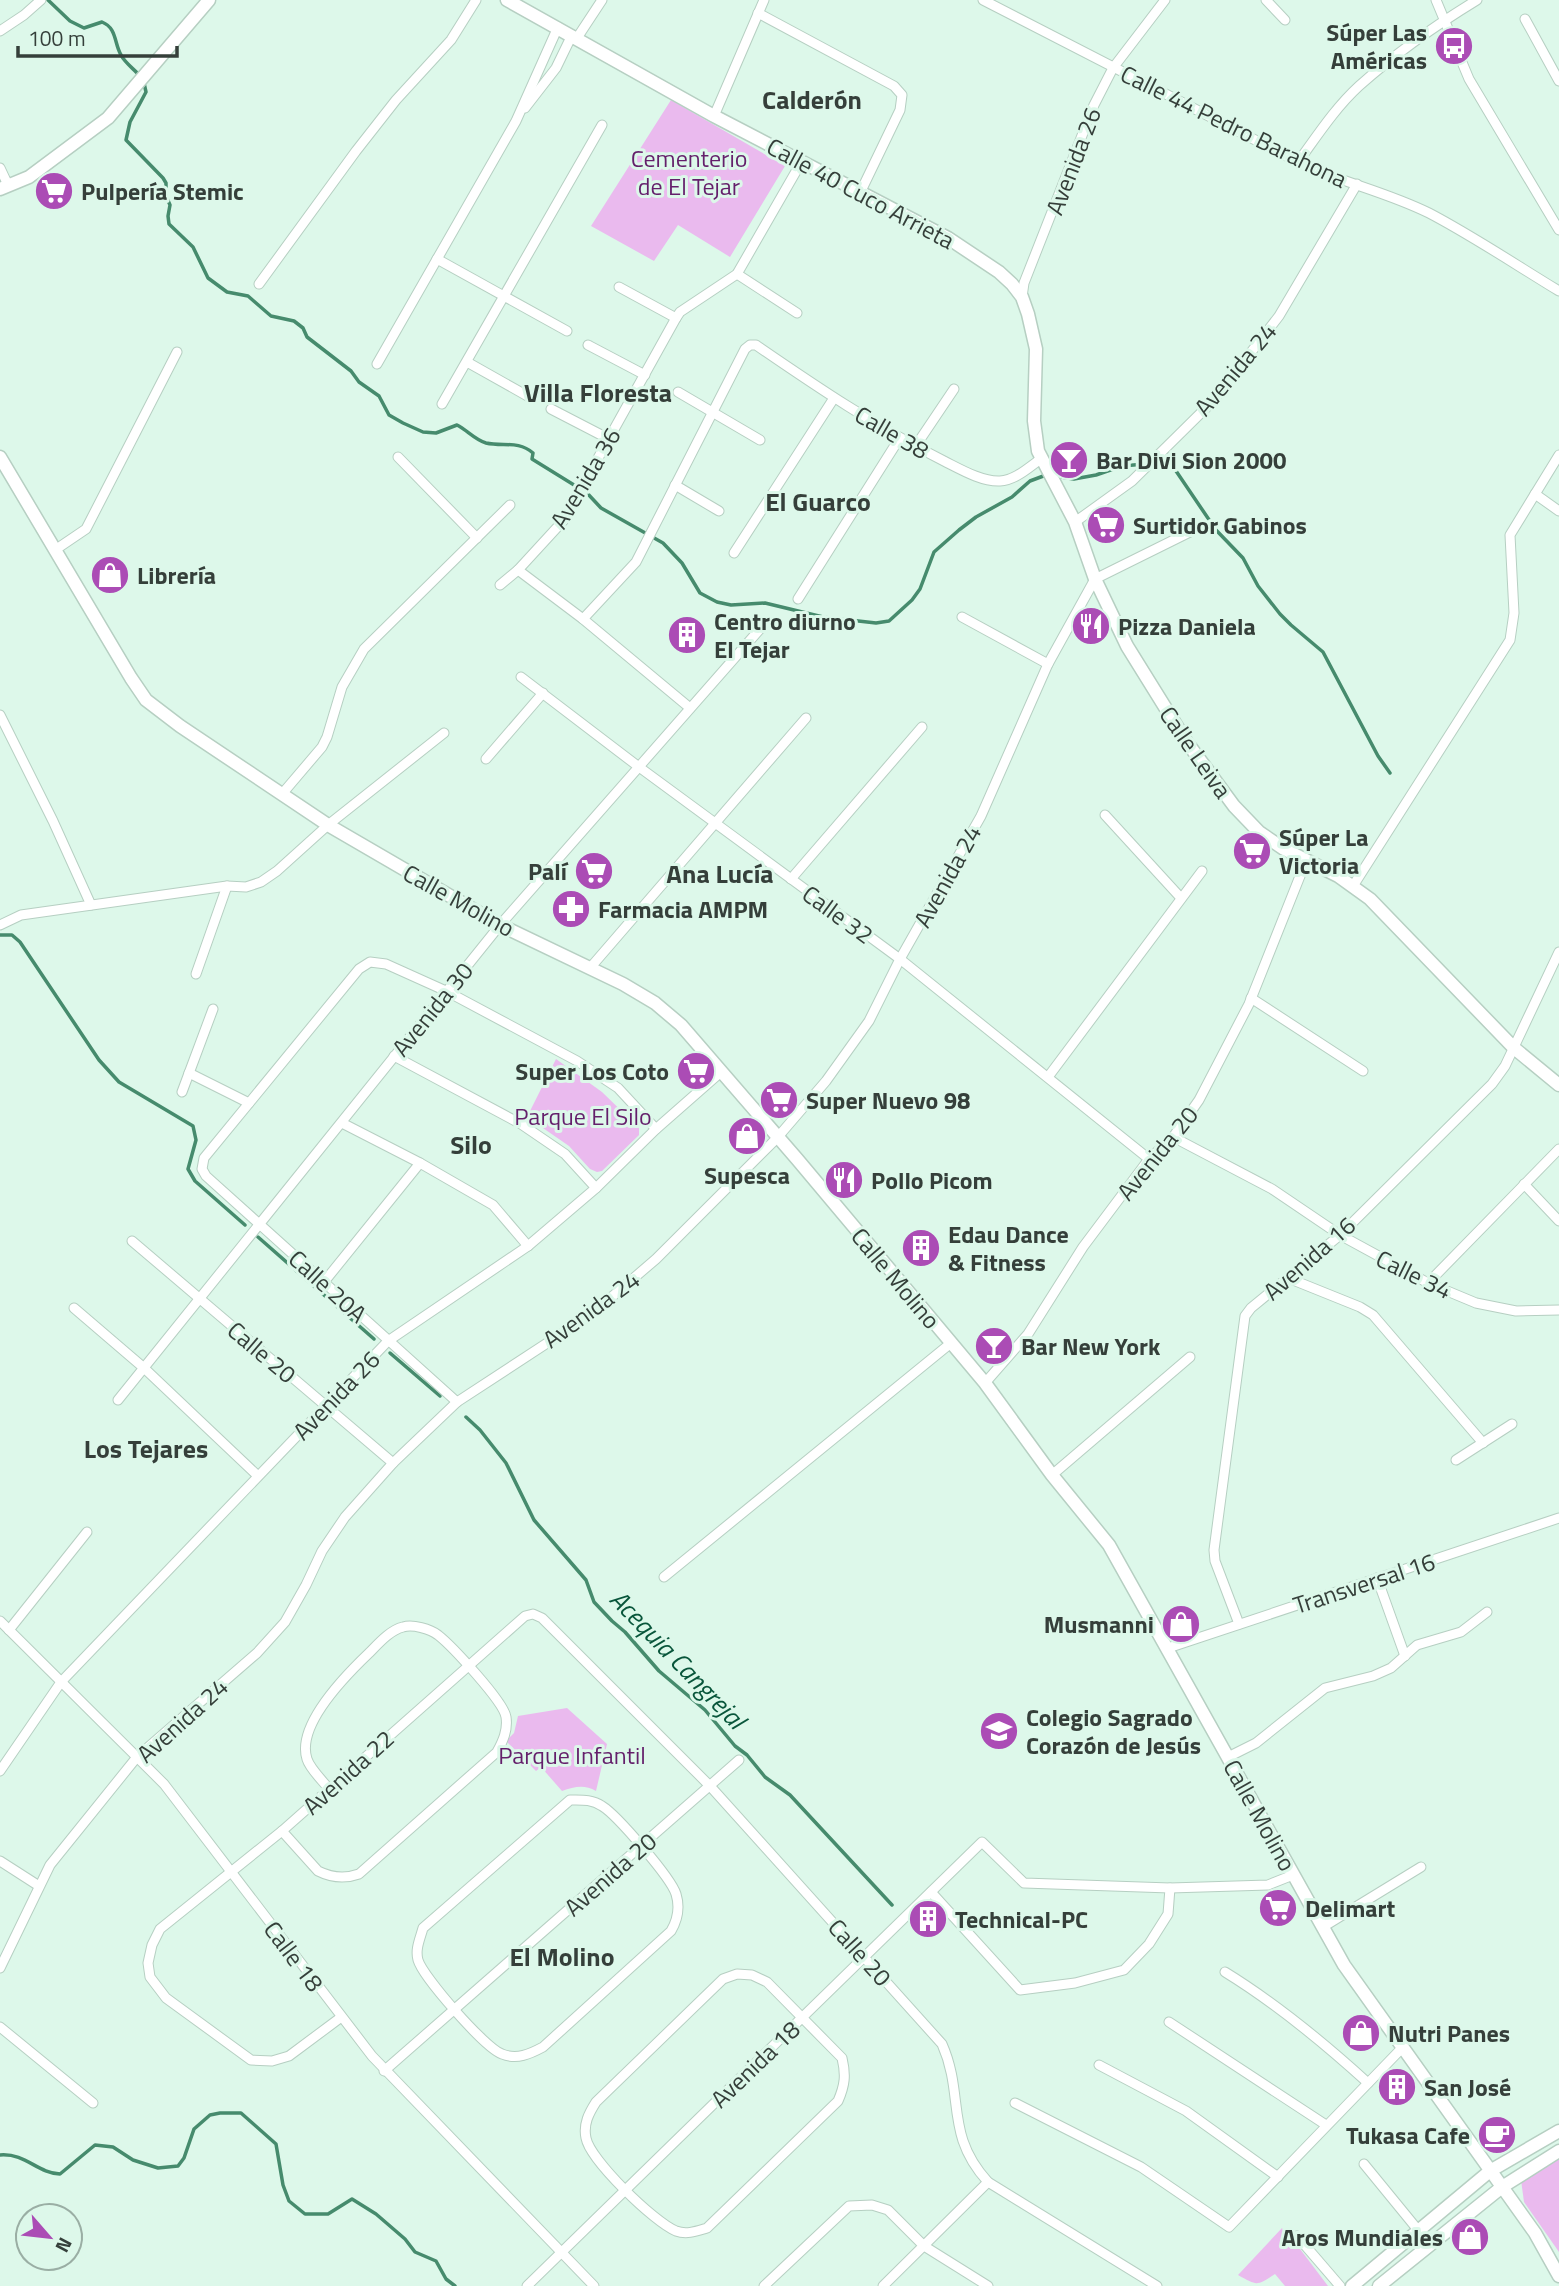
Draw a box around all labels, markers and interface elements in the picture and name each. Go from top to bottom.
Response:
scale bar [18,14,177,58]
place label: Súper Las Américas [1326,14,1427,78]
text: 100 m [28,22,85,54]
bus stop icon: Súper Las Américas [1433,25,1475,67]
street label: Calle 44 Pedro Barahona [1115,55,1353,197]
district label: Calderón [762,80,862,119]
street label: Avenida 26 [1036,102,1110,220]
street label: Calle 40 Cuco Arrieta [761,128,961,258]
park label: Cementerio de El Tejar [631,140,747,204]
supermarket icon: Pulpería Stemic [33,170,75,212]
place label: Pulpería Stemic [81,173,244,209]
street label: Avenida 24 [1185,314,1285,424]
district label: Villa Floresta [524,373,672,412]
street label: Calle 38 [848,396,936,468]
street label: Avenida 36 [541,421,629,535]
bar icon: Bar Divi Sion 2000 [1048,439,1090,481]
place label: Bar Divi Sion 2000 [1096,442,1286,478]
district label: El Guarco [765,482,871,521]
supermarket icon: Surtidor Gabinos [1085,504,1127,546]
place label: Surtidor Gabinos [1133,507,1307,543]
shop icon: Librería [89,554,131,596]
place label: Librería [137,557,216,593]
place label: Centro diurno El Tejar [714,603,856,667]
restaurant icon: Pizza Daniela [1070,605,1112,647]
place label: Pizza Daniela [1118,608,1256,644]
building icon: Centro diurno El Tejar [666,614,708,656]
street label: Calle Leiva [1151,698,1241,806]
street label: Avenida 24 [904,818,990,934]
place label: Súper La Victoria [1279,819,1368,883]
supermarket icon: Súper La Victoria [1231,830,1273,872]
supermarket icon: Palí [573,850,615,892]
place label: Palí [528,853,569,889]
district label: Ana Lucía [666,854,774,893]
street label: Calle Molino [397,855,521,945]
street label: Calle 32 [795,876,881,952]
pharmacy icon: Farmacia AMPM [550,888,592,930]
place label: Farmacia AMPM [598,891,768,927]
street label: Avenida 30 [383,954,481,1064]
supermarket icon: Super Los Coto [675,1050,717,1092]
place label: Super Los Coto [515,1053,669,1089]
supermarket icon: Super Nuevo 98 [758,1079,800,1121]
place label: Super Nuevo 98 [806,1082,971,1118]
park label: Parque El Silo [514,1098,652,1134]
street label: Avenida 20 [1108,1098,1206,1208]
shop icon: Supesca [726,1115,768,1157]
district label: Silo [450,1125,492,1164]
place label: Supesca [704,1157,790,1193]
restaurant icon: Pollo Picom [823,1159,865,1201]
place label: Pollo Picom [871,1162,993,1198]
street label: Avenida 16 [1255,1208,1363,1308]
place label: Edau Dance & Fitness [948,1216,1069,1280]
street label: Calle Molino [843,1219,949,1337]
building icon: Edau Dance & Fitness [900,1227,942,1269]
street label: Calle 34 [1370,1240,1458,1308]
street label: Calle 20A [281,1241,375,1331]
street label: Avenida 24 [535,1261,647,1357]
street label: Calle 20 [220,1312,304,1392]
bar icon: Bar New York [973,1325,1015,1367]
place label: Bar New York [1021,1328,1161,1364]
street label: Avenida 26 [284,1342,388,1448]
district label: Los Tejares [84,1429,208,1468]
street label: Transversal 16 [1288,1543,1440,1623]
water label: Acequia Cangrejal [601,1580,757,1740]
shop icon: Musmanni [1160,1603,1202,1645]
place label: Musmanni [1044,1606,1154,1642]
street label: Avenida 24 [128,1669,236,1771]
place label: Colegio Sagrado Corazón de Jesús [1026,1699,1201,1763]
school or university icon: Colegio Sagrado Corazón de Jesús [978,1710,1020,1752]
street label: Avenida 22 [294,1721,402,1823]
park label: Parque Infantil [498,1737,646,1773]
street label: Calle Molino [1215,1753,1305,1877]
street label: Avenida 20 [556,1824,664,1924]
supermarket icon: Delimart [1257,1887,1299,1929]
place label: Delimart [1305,1890,1396,1926]
building icon: Technical-PC [907,1898,949,1940]
place label: Technical-PC [955,1901,1088,1937]
street label: Calle 20 [820,1910,900,1994]
street label: Calle 18 [255,1913,333,1999]
district label: El Molino [509,1937,615,1976]
street label: Avenida 18 [702,2012,808,2116]
shop icon: Nutri Panes [1340,2012,1382,2054]
place label: Nutri Panes [1388,2015,1510,2051]
building icon: San José [1376,2066,1418,2108]
place label: San José [1424,2069,1511,2105]
cafe icon: Tukasa Cafe [1476,2114,1518,2156]
place label: Tukasa Cafe [1346,2117,1470,2153]
north arrow [14,2202,84,2272]
shop icon: Aros Mundiales [1449,2216,1491,2258]
place label: Aros Mundiales [1281,2219,1443,2255]
text: N [49,2233,80,2258]

